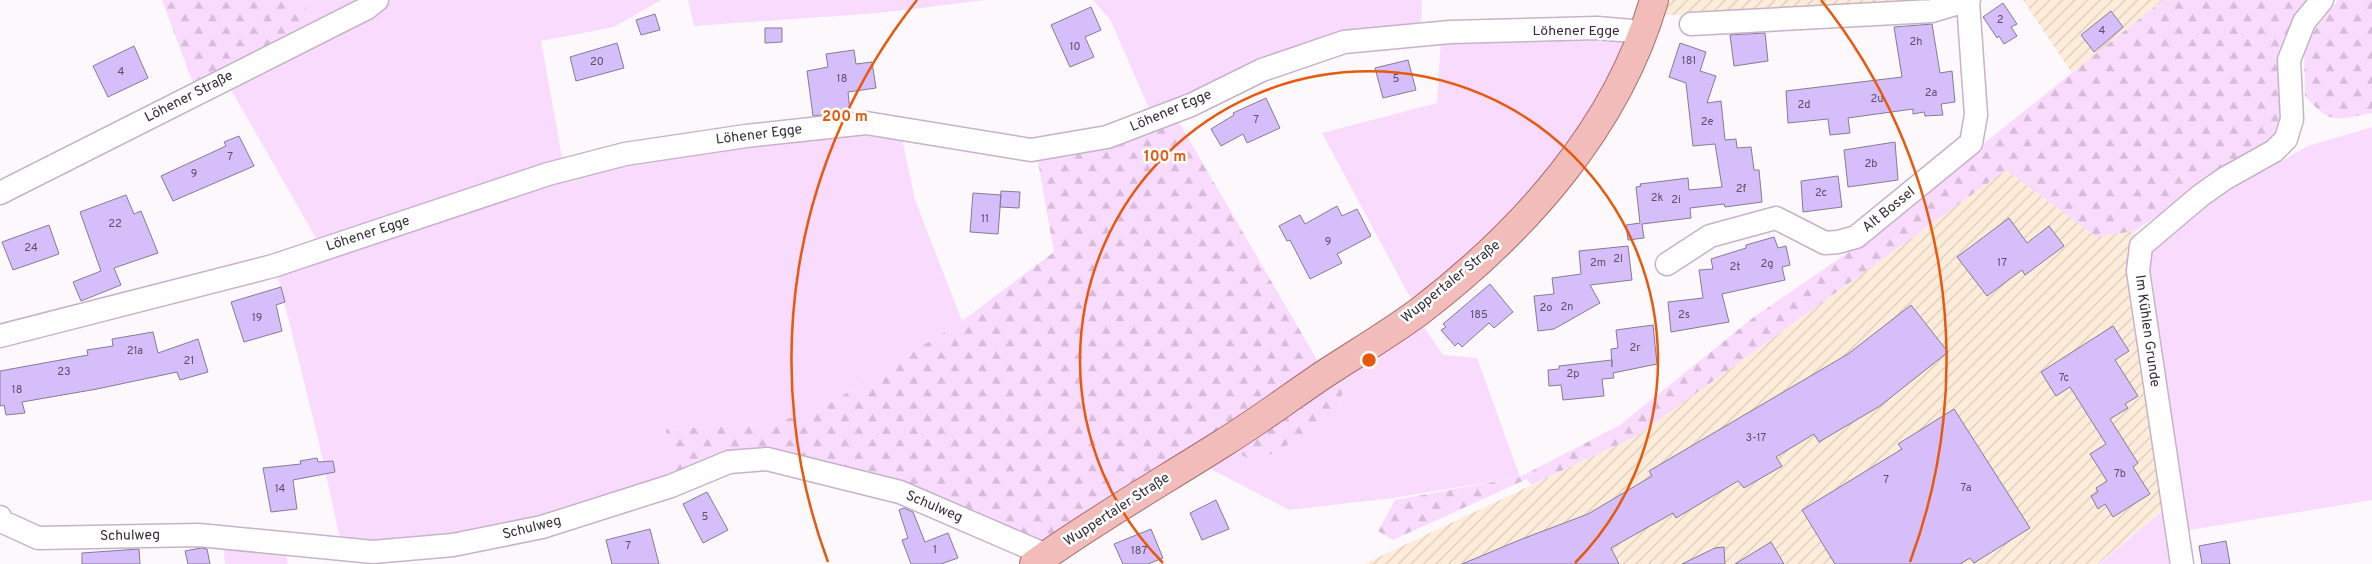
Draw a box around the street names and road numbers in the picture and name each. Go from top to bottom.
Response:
street label: Löhener Egge [1533,23,1619,40]
street label: Löhener Straße [142,67,236,127]
street label: Löhener Egge [1128,86,1214,136]
street label: Löhener Egge [715,121,803,149]
street label: Alt Bossel [1859,184,1919,236]
street label: Löhener Egge [324,212,412,256]
street label: Wuppertaler Straße [1398,237,1504,327]
street label: Im Kühlen Grunde [2131,274,2163,388]
street label: Wuppertaler Straße [1061,470,1173,550]
street label: Schulweg [903,487,965,527]
street label: Schulweg [501,512,563,544]
street label: Schulweg [100,527,160,545]

